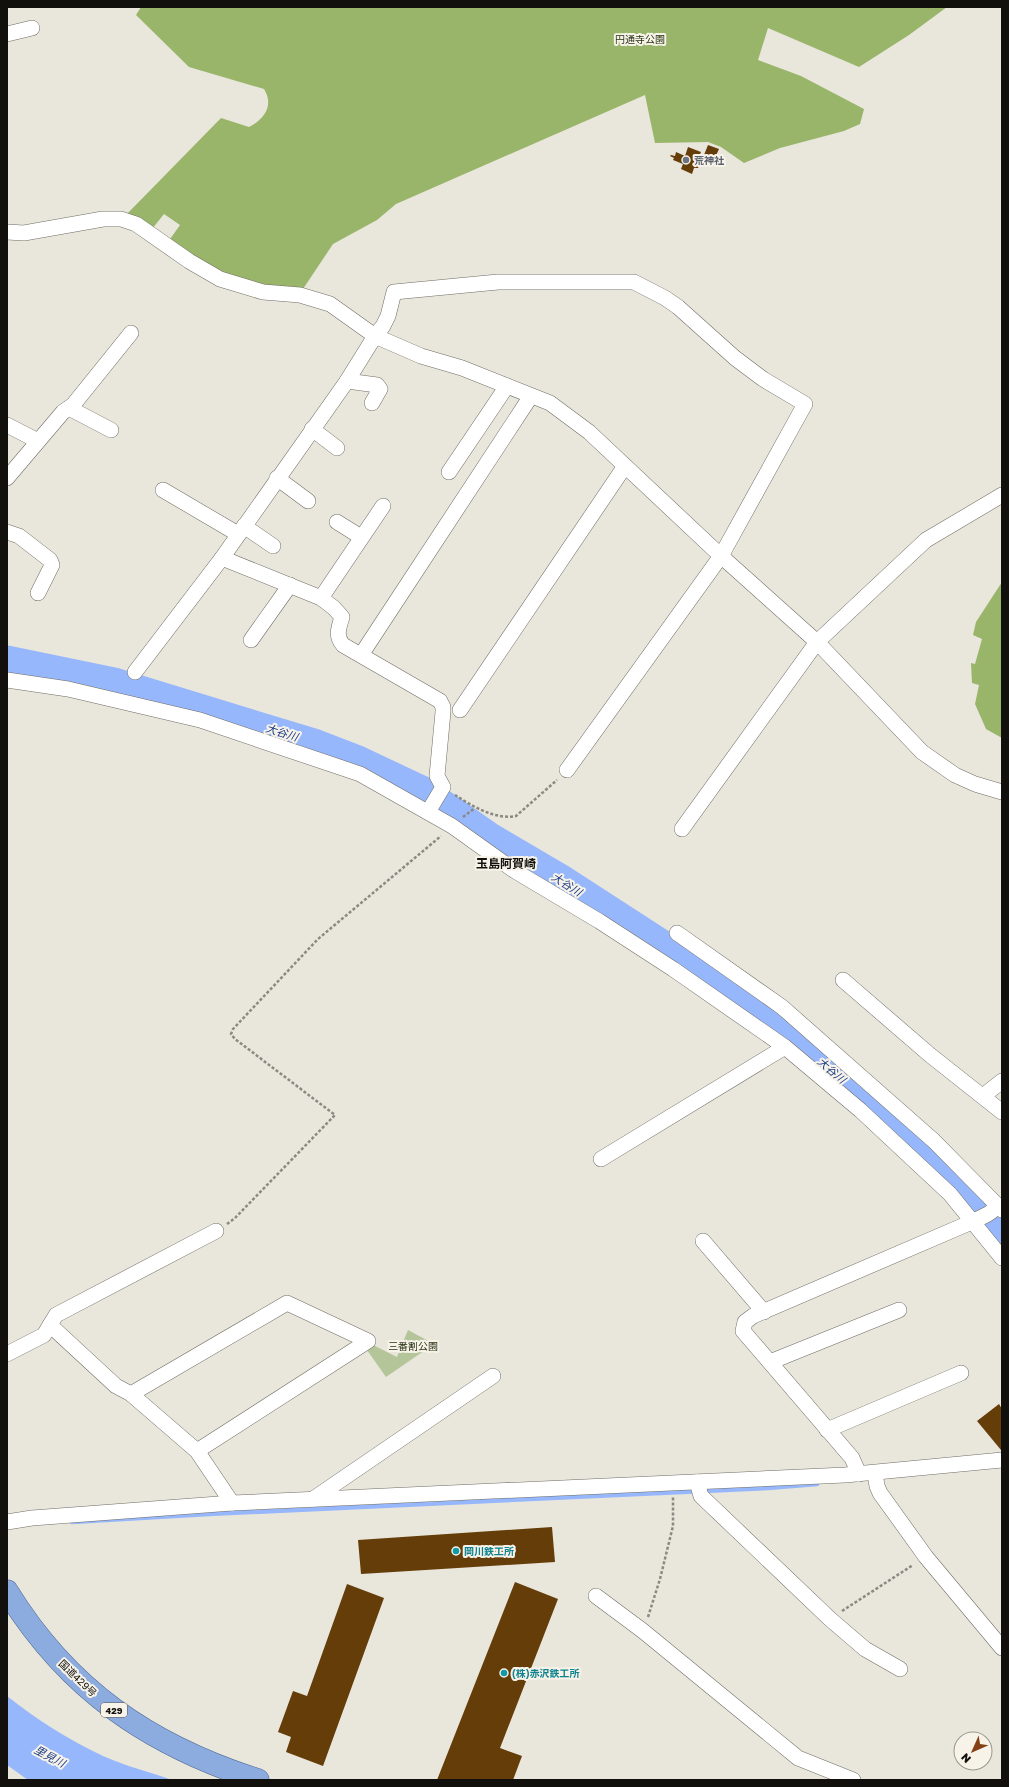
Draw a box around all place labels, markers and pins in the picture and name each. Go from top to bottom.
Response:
place label: 荒神社 [694,154,725,166]
marker: 荒神社 [681,155,691,165]
place label: 岡川鉄工所 [464,1545,514,1557]
marker: 岡川鉄工所 [451,1546,461,1556]
place label: (株)赤沢鉄工所 [512,1667,580,1679]
marker: (株)赤沢鉄工所 [499,1668,509,1678]

